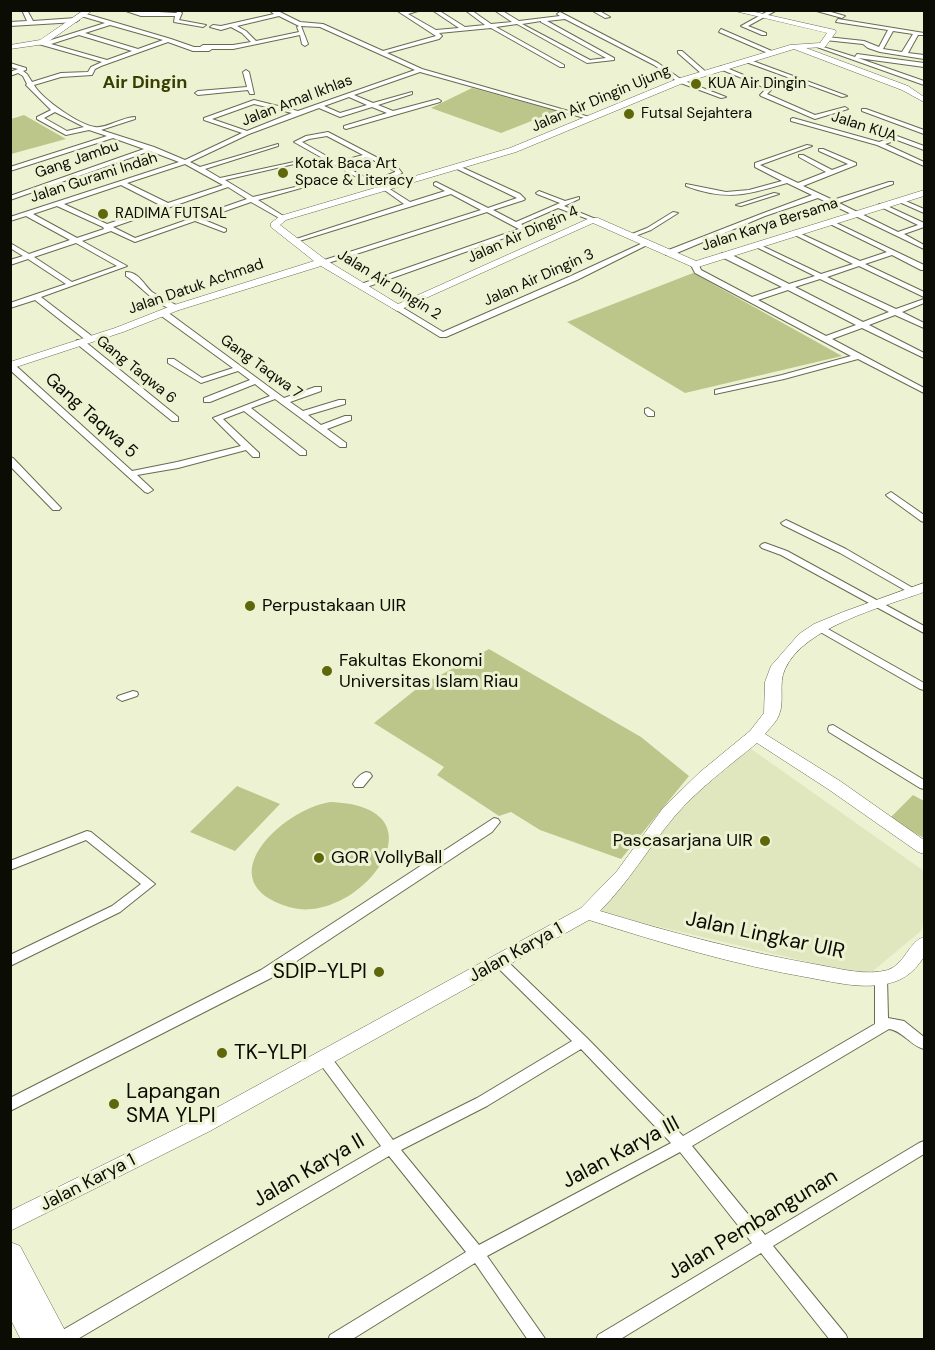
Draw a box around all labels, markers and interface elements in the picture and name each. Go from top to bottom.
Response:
street label: Jalan Air Dingin Ujung [529,62,673,136]
district label: Air Dingin [103,72,187,94]
street label: Jalan Amal Ikhlas [239,72,355,130]
place label: KUA Air Dingin [708,75,806,93]
marker: KUA Air Dingin [689,77,703,91]
place label: Futsal Sejahtera [641,105,752,123]
marker: Futsal Sejahtera [622,107,636,121]
street label: Jalan KUA [829,108,899,146]
street label: Gang Jambu [33,137,121,183]
street label: Jalan Gurami Indah [28,149,160,207]
place label: Kotak Baca Art Space & Literacy [295,155,414,190]
marker: Kotak Baca Art Space & Literacy [276,166,290,180]
street label: Jalan Karya Bersama [700,194,840,256]
street label: Jalan Air Dingin 4 [465,203,581,267]
place label: RADIMA FUTSAL [115,205,227,223]
marker: RADIMA FUTSAL [96,207,110,221]
street label: Jalan Air Dingin 2 [334,246,444,324]
street label: Jalan Air Dingin 3 [481,246,597,310]
street label: Jalan Datuk Achmad [126,255,266,319]
street label: Gang Taqwa 7 [217,331,305,403]
street label: Gang Taqwa 6 [92,332,180,408]
street label: Gang Taqwa 5 [40,369,142,463]
place label: Perpustakaan UIR [262,595,406,617]
marker: Perpustakaan UIR [243,599,257,613]
place label: Fakultas Ekonomi Universitas Islam Riau [339,650,518,692]
marker: Fakultas Ekonomi Universitas Islam Riau [320,664,334,678]
place label: Pascasarjana UIR [613,830,753,852]
marker: Pascasarjana UIR [758,834,772,848]
place label: GOR VollyBall [331,847,442,869]
marker: GOR VollyBall [312,851,326,865]
street label: Jalan Lingkar UIR [683,907,847,965]
street label: Jalan Karya 1 [465,918,567,988]
place label: SDIP-YLPI [273,959,367,985]
marker: SDIP-YLPI [372,965,386,979]
place label: TK-YLPI [234,1040,307,1066]
marker: TK-YLPI [215,1046,229,1060]
place label: Lapangan SMA YLPI [126,1079,220,1129]
marker: Lapangan SMA YLPI [107,1097,121,1111]
street label: Jalan Karya III [558,1111,684,1195]
street label: Jalan Karya II [249,1129,369,1213]
street label: Jalan Karya 1 [37,1150,139,1216]
street label: Jalan Pembangunan [663,1164,843,1286]

